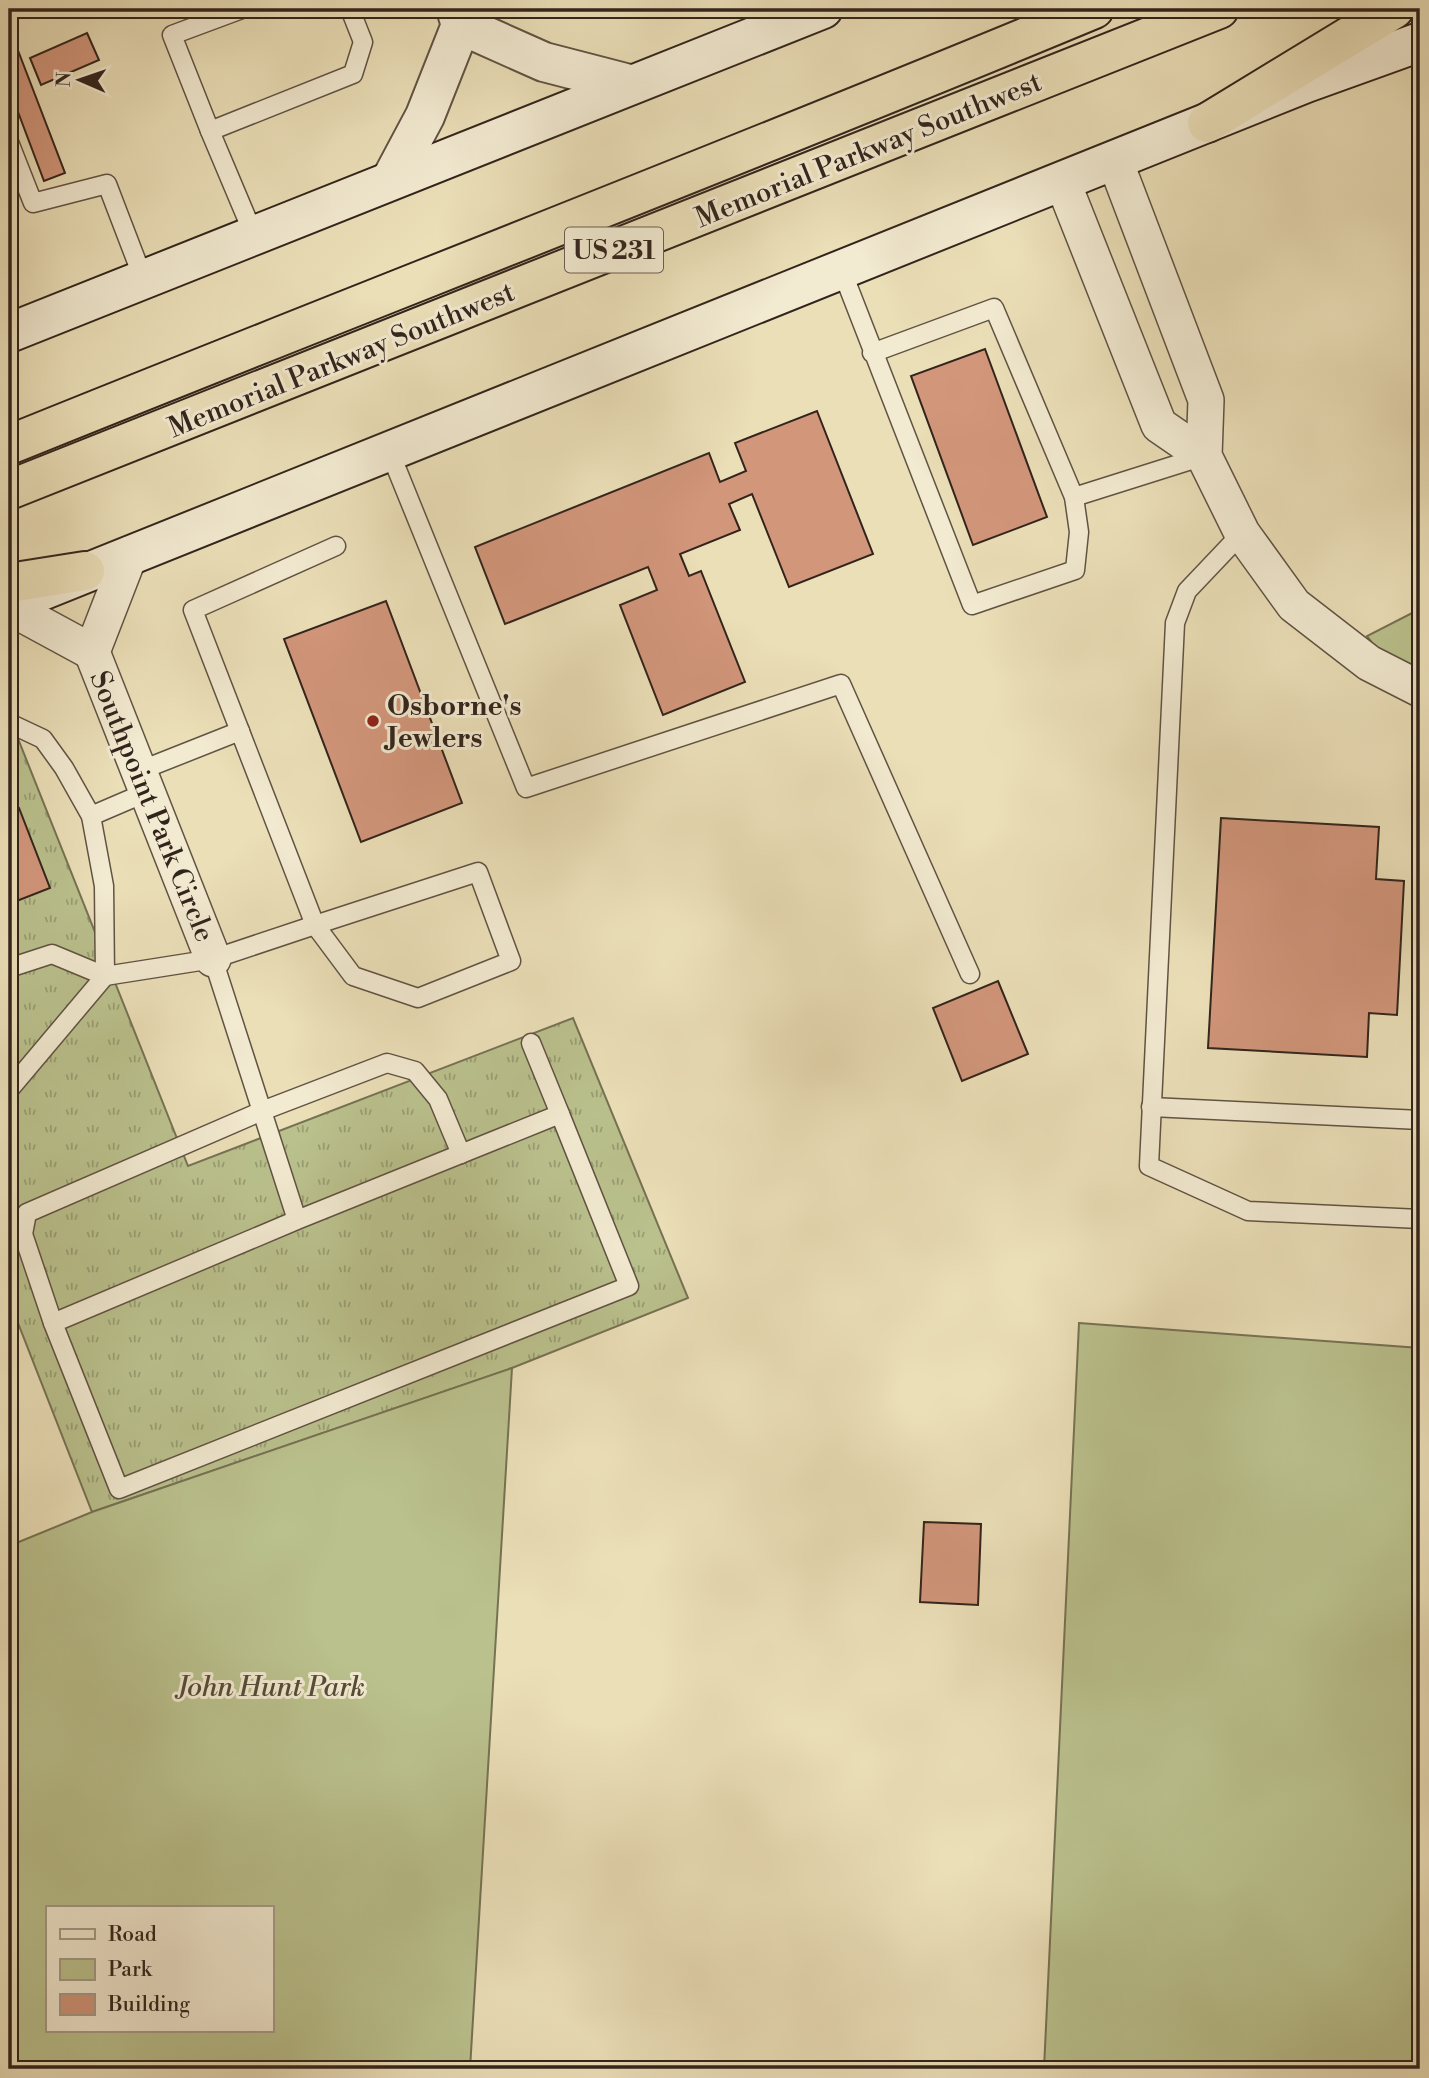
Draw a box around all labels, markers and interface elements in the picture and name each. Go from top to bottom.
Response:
north arrow [46,46,116,116]
street label: Memorial Parkway Southwest [690,65,1047,236]
text: N [52,72,76,87]
road number: US 231 [565,228,663,272]
street label: Memorial Parkway Southwest [163,275,520,446]
street label: Southpoint Park Circle [81,666,222,947]
place label: Osborne's Jewlers [383,689,521,756]
marker: Osborne's Jewlers [365,713,381,729]
park label: John Hunt Park [174,1670,365,1705]
legend [46,1906,273,2032]
text: Road [108,1922,157,1948]
text: Park [108,1957,153,1983]
text: Building [107,1992,190,2018]

